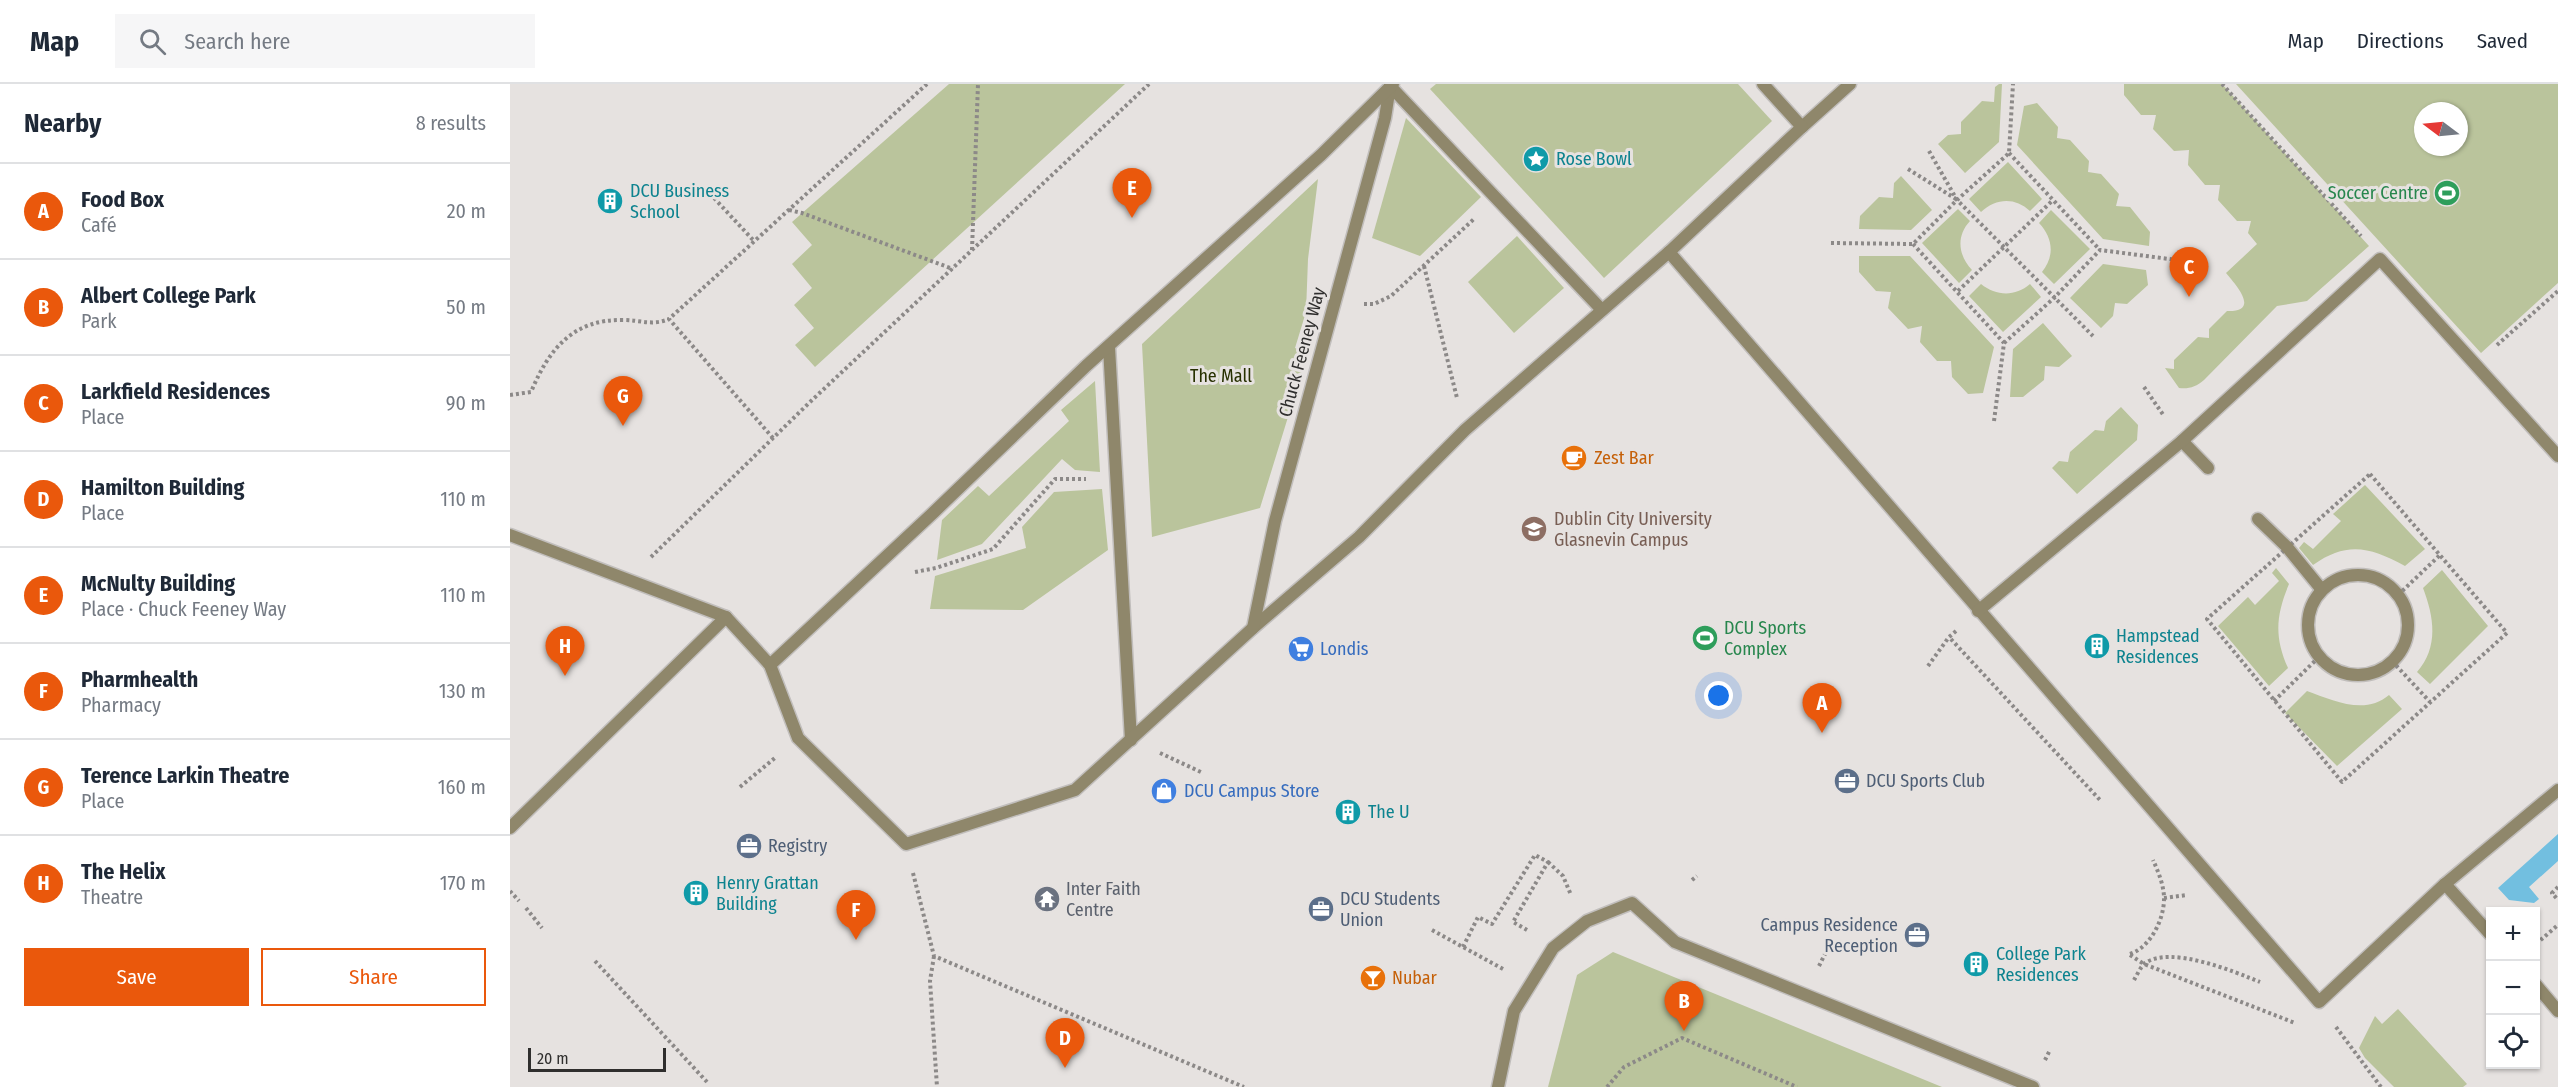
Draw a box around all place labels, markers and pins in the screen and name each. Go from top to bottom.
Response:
place icon: Rose Bowl [1521,144,1551,174]
place label: Rose Bowl [1556,148,1632,170]
pin: E [1112,168,1152,218]
sports icon: Soccer Centre [2432,178,2462,208]
place label: DCU Business School [630,180,730,223]
place label: Soccer Centre [2328,182,2428,204]
building icon: DCU Business School [595,186,625,216]
pin: C [2170,248,2208,297]
pin: G [604,376,642,426]
cafe icon: Zest Bar [1559,443,1589,473]
place label: Zest Bar [1594,447,1654,469]
place label: Dublin City University Glasnevin Campus [1554,508,1712,551]
school or university icon: Dublin City University Glasnevin Campus [1519,514,1549,544]
place label: DCU Sports Complex [1724,617,1806,660]
sports icon: DCU Sports Complex [1690,623,1720,653]
place label: Hampstead Residences [2116,625,2200,668]
pin: H [546,626,584,676]
building icon: Hampstead Residences [2082,631,2112,661]
supermarket icon: Londis [1286,634,1316,664]
place label: Londis [1320,638,1369,660]
pin: A [1802,684,1842,733]
office icon: DCU Sports Club [1832,766,1862,796]
place label: DCU Sports Club [1866,770,1985,792]
shop icon: DCU Campus Store [1149,776,1179,806]
place label: DCU Campus Store [1184,780,1320,802]
building icon: The U [1333,797,1363,827]
place label: The U [1368,801,1410,823]
office icon: Registry [734,831,764,861]
place label: Registry [768,835,827,857]
place label: Henry Grattan Building [716,872,819,915]
building icon: Henry Grattan Building [681,878,711,908]
place label: Inter Faith Centre [1066,878,1141,921]
temple icon: Inter Faith Centre [1032,884,1062,914]
place label: DCU Students Union [1340,888,1440,931]
pin: F [836,890,876,940]
office icon: DCU Students Union [1306,894,1336,924]
place label: Campus Residence Reception [1761,914,1898,957]
office icon: Campus Residence Reception [1902,920,1932,950]
place label: College Park Residences [1996,943,2086,986]
building icon: College Park Residences [1961,949,1991,979]
bar icon: Nubar [1358,963,1388,993]
place label: Nubar [1392,967,1438,989]
pin: B [1664,982,1704,1031]
pin: D [1046,1018,1084,1068]

